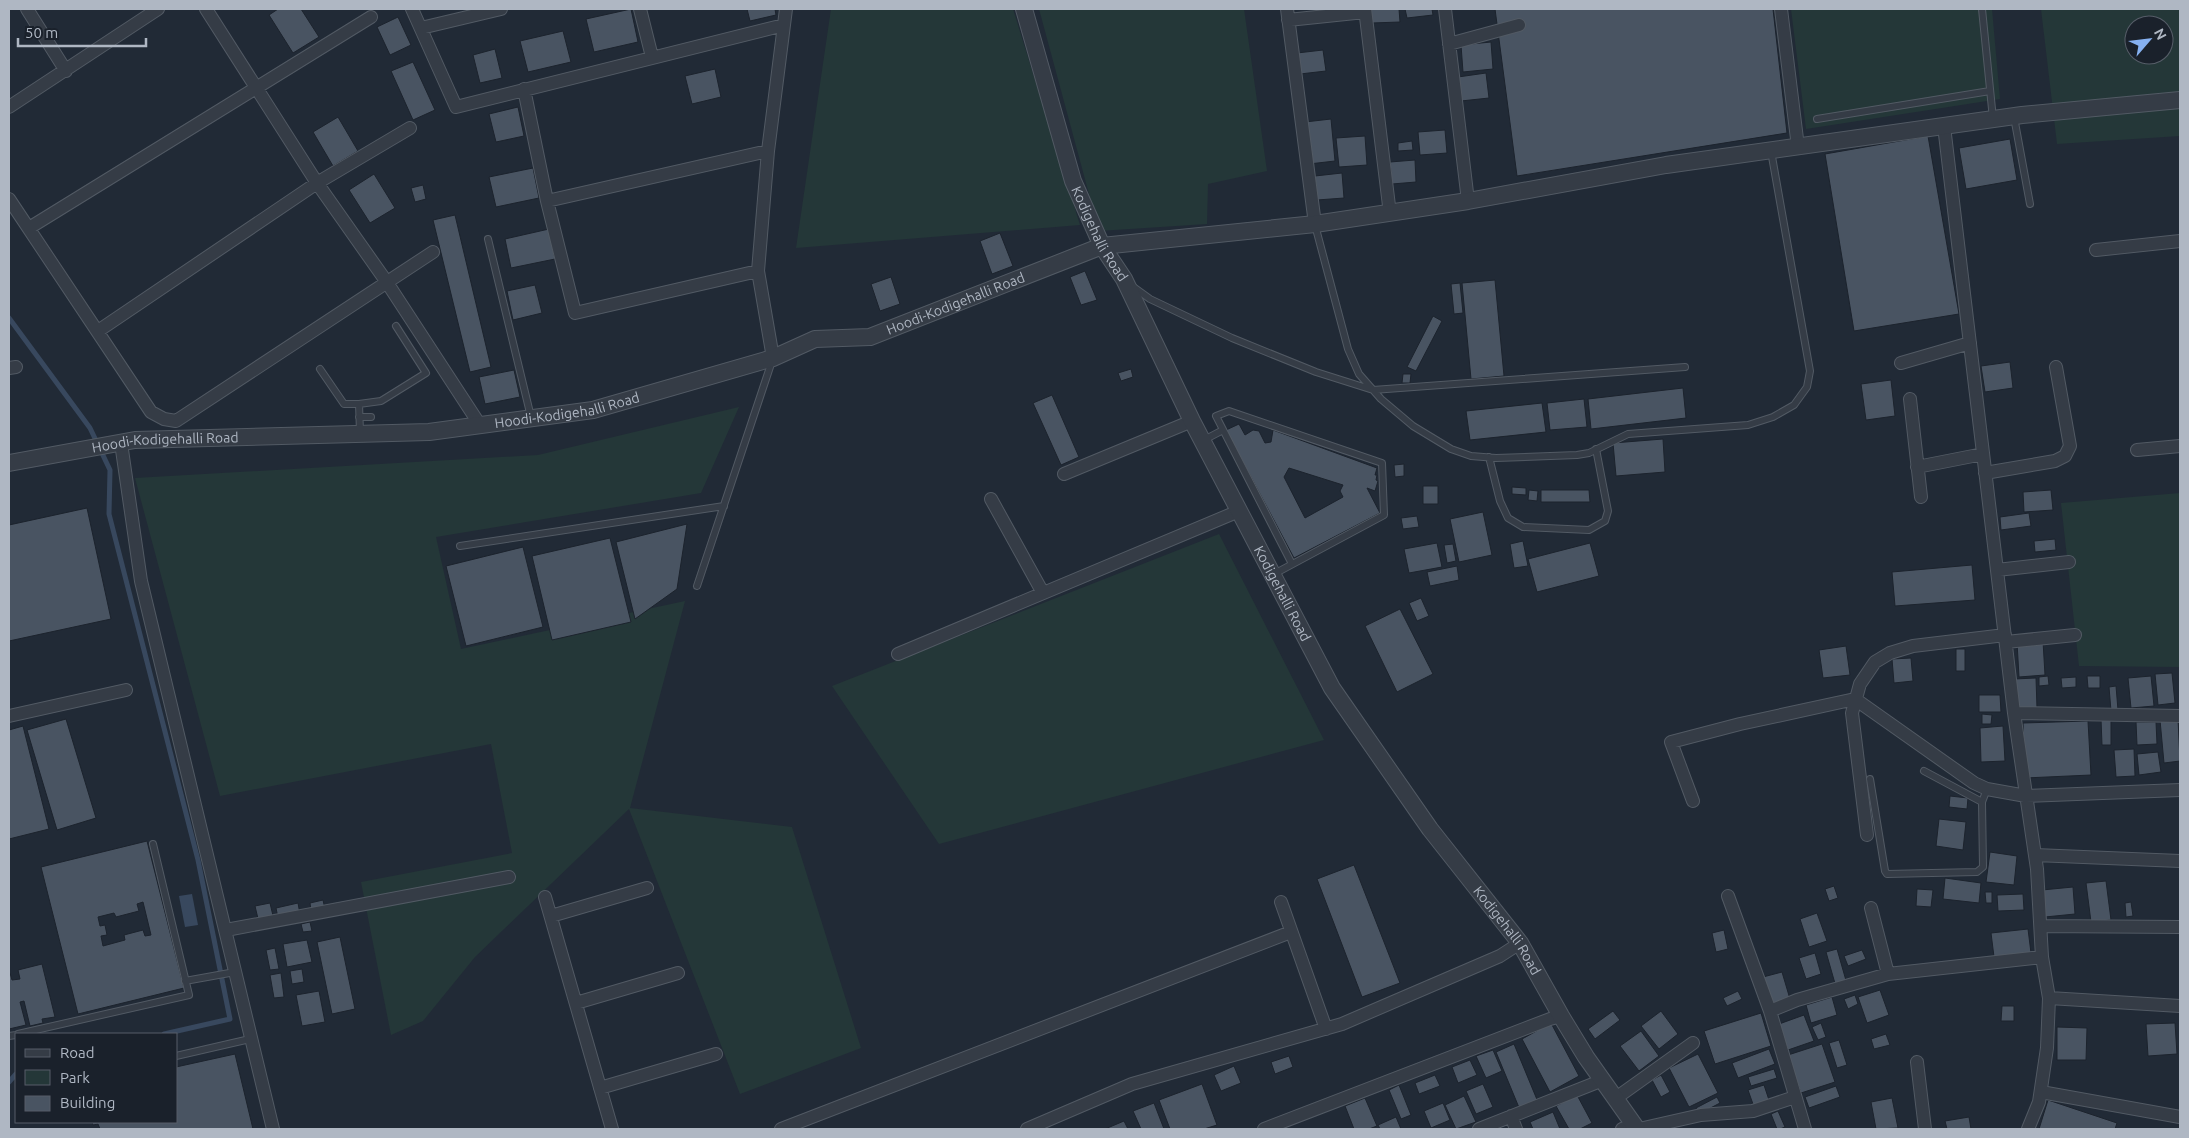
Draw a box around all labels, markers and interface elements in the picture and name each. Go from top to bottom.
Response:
scale bar [18,15,145,47]
north arrow [2124,15,2174,65]
text: 50 m [25,24,58,41]
text: N [2151,26,2170,42]
street label: Kodigehalli Road [1068,184,1131,284]
street label: Hoodi-Kodigehalli Road [884,269,1027,338]
street label: Hoodi-Kodigehalli Road [494,389,641,431]
street label: Hoodi-Kodigehalli Road [91,429,239,456]
street label: Kodigehalli Road [1251,543,1314,644]
street label: Kodigehalli Road [1470,883,1544,978]
legend [15,1033,178,1123]
text: Road [60,1044,95,1061]
text: Park [60,1069,90,1086]
text: Building [60,1094,115,1111]

